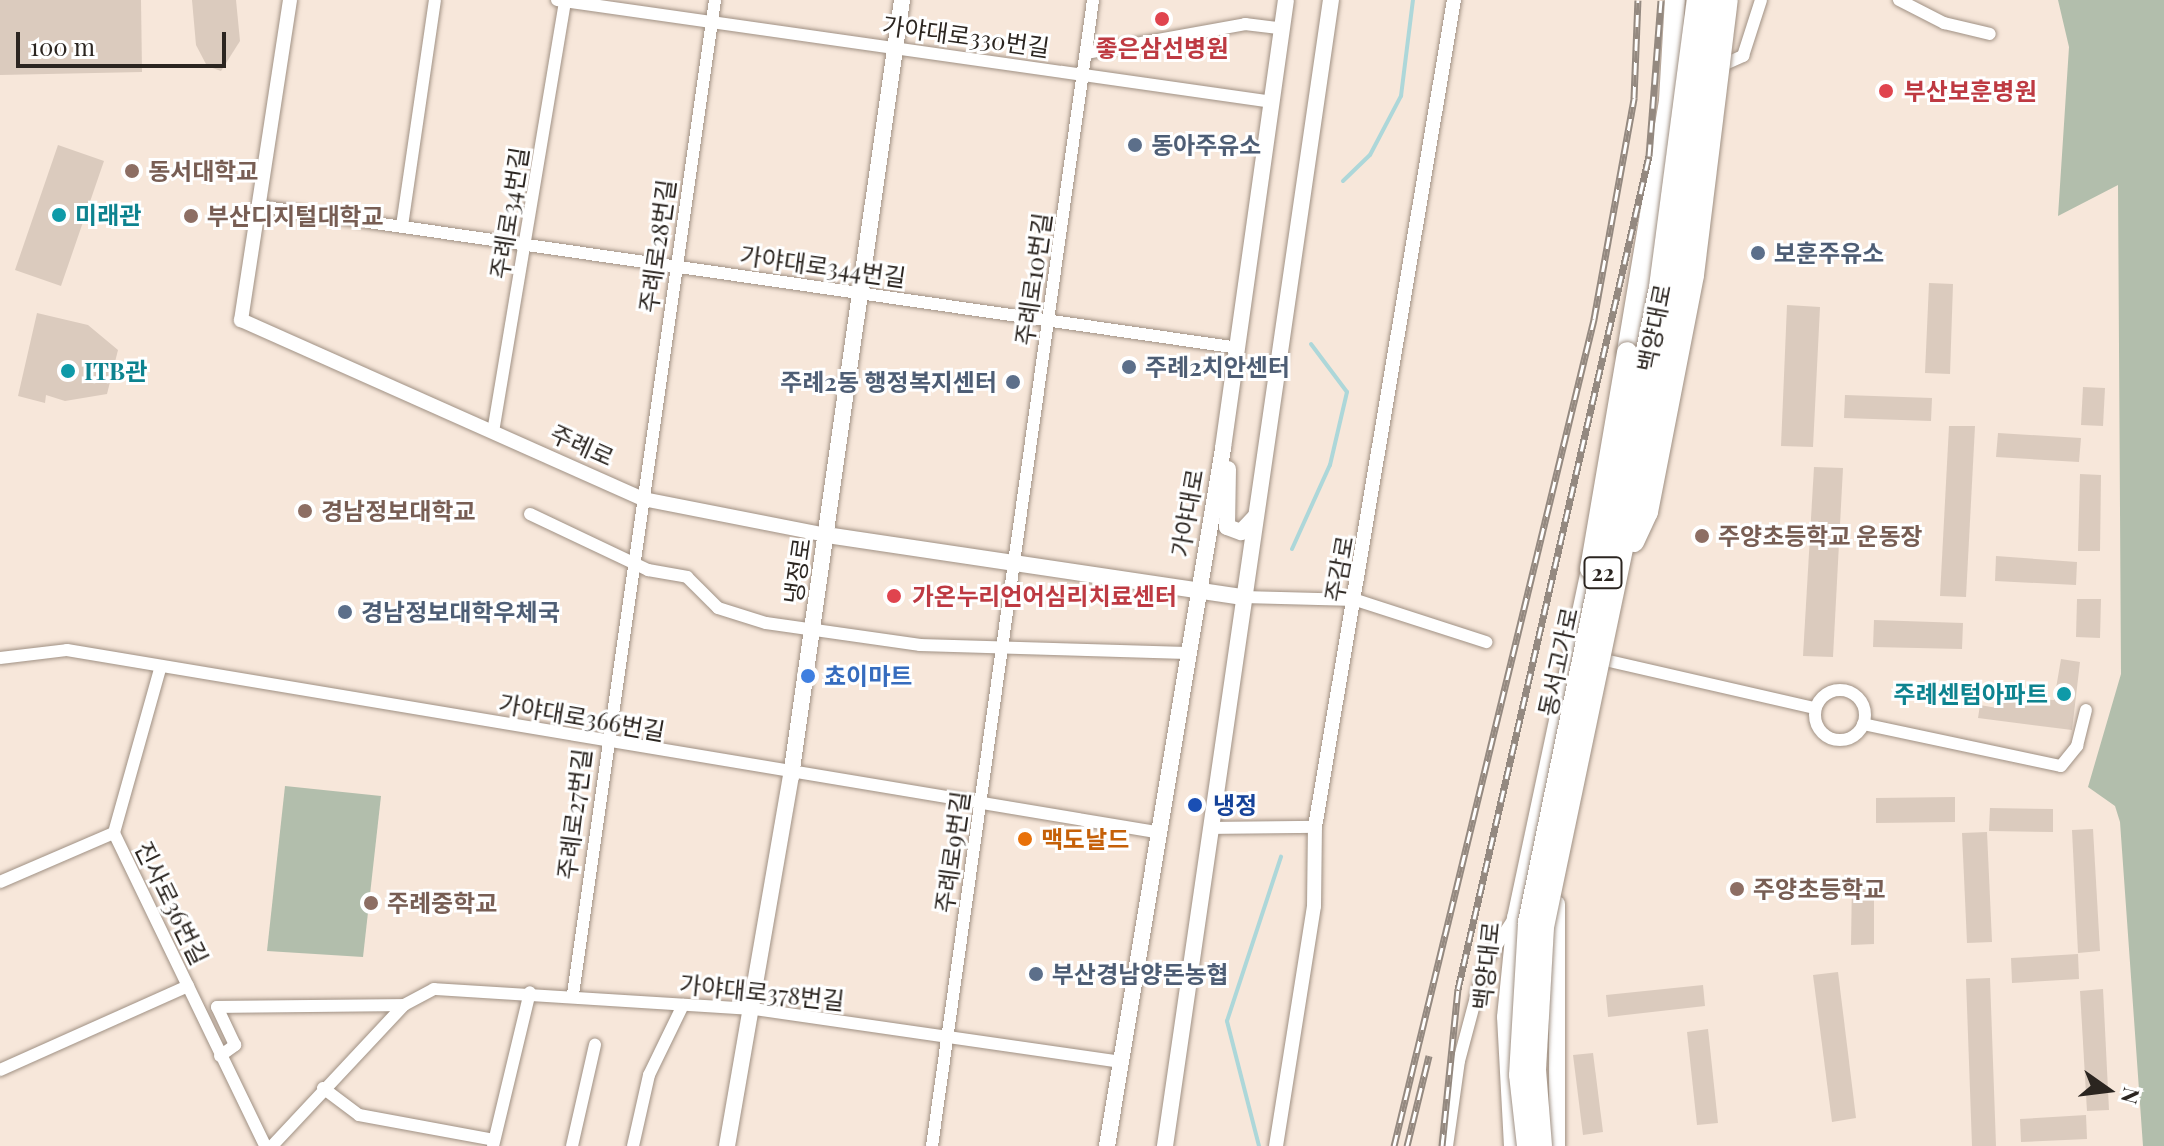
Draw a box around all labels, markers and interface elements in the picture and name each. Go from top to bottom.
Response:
marker: 좋은삼선병원 [1151,8,1173,30]
street label: 가야대로330번길 [881,10,1051,62]
scale bar [20,16,230,66]
text: 100 m [30,30,95,62]
place label: 좋은삼선병원 [1096,34,1228,62]
place label: 부산보훈병원 [1904,77,2036,105]
marker: 부산보훈병원 [1875,80,1897,102]
place label: 동아주유소 [1151,131,1261,159]
marker: 동아주유소 [1126,136,1144,154]
street label: 주례로34번길 [484,145,534,281]
place label: 동서대학교 [148,157,258,185]
marker: 동서대학교 [123,162,141,180]
street label: 주례로28번길 [633,177,681,315]
place label: 미래관 [75,201,141,229]
place label: 부산디지털대학교 [207,202,384,230]
marker: 미래관 [50,206,68,224]
marker: 부산디지털대학교 [182,207,200,225]
street label: 주례로10번길 [1009,211,1057,347]
place label: 보훈주유소 [1774,239,1884,267]
street label: 가야대로344번길 [738,240,908,292]
marker: 보훈주유소 [1749,244,1767,262]
street label: 백양대로 [1631,282,1677,374]
place label: 주례2치안센터 [1145,353,1290,381]
place label: ITB관 [84,357,147,385]
marker: 주례2치안센터 [1120,358,1138,376]
marker: ITB관 [59,362,77,380]
place label: 주례2동 행정복지센터 [780,368,997,396]
marker: 주례2동 행정복지센터 [1004,373,1022,391]
street label: 주례로 [546,418,618,472]
street label: 가야대로 [1165,467,1209,559]
place label: 경남정보대학교 [321,497,476,525]
marker: 경남정보대학교 [296,502,314,520]
place label: 주양초등학교 운동장 [1718,522,1922,550]
marker: 주양초등학교 운동장 [1693,527,1711,545]
street label: 주감로 [1319,534,1359,604]
street label: 냉정로 [778,536,816,606]
road number: 22 [1583,555,1623,591]
place label: 가온누리언어심리치료센터 [912,582,1177,610]
marker: 가온누리언어심리치료센터 [883,585,905,607]
place label: 경남정보대학우체국 [361,598,560,626]
marker: 경남정보대학우체국 [336,603,354,621]
street label: 동서고가로 [1532,605,1584,719]
place label: 쵸이마트 [824,662,912,690]
marker: 쵸이마트 [799,667,817,685]
place label: 주례센텀아파트 [1893,680,2048,708]
marker: 주례센텀아파트 [2055,685,2073,703]
street label: 가야대로366번길 [497,688,667,746]
street label: 주례로27번길 [552,747,596,881]
street label: 주례로9번길 [929,789,975,915]
place label: 냉정 [1213,791,1257,819]
marker: 냉정 [1184,794,1206,816]
place label: 맥도날드 [1041,825,1129,853]
marker: 맥도날드 [1016,830,1034,848]
street label: 진사로36번길 [130,837,214,969]
place label: 주양초등학교 [1753,875,1885,903]
marker: 주양초등학교 [1728,880,1746,898]
place label: 주례중학교 [387,889,497,917]
marker: 주례중학교 [362,894,380,912]
street label: 백양대로 [1467,921,1505,1011]
place label: 부산경남양돈농협 [1052,960,1229,988]
marker: 부산경남양돈농협 [1027,965,1045,983]
street label: 가야대로378번길 [678,969,846,1015]
north arrow [2068,1050,2148,1130]
text: N [2115,1084,2148,1107]

